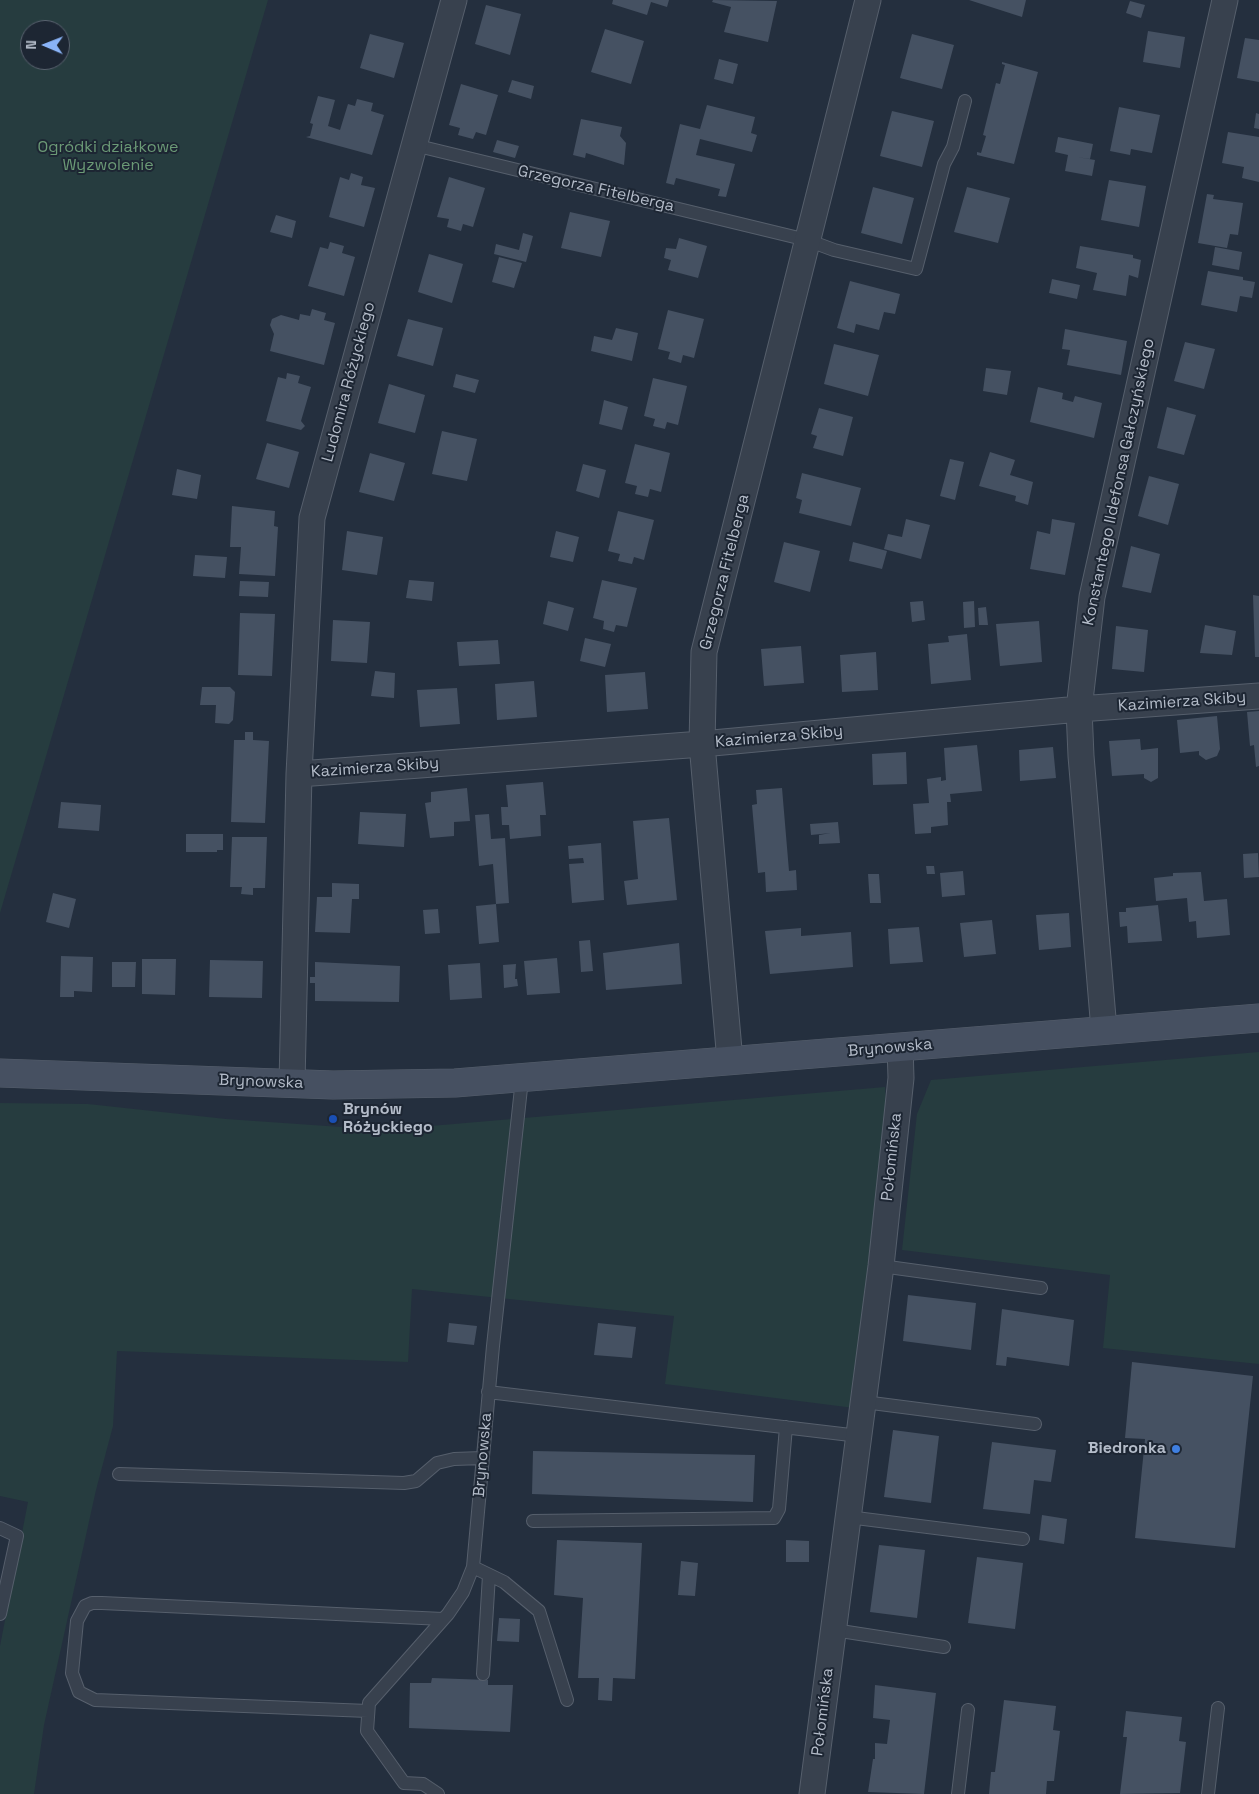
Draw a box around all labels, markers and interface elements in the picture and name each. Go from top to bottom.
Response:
north arrow [20,20,70,70]
text: N [22,40,40,50]
park label: Ogródki działkowe Wyzwolenie [37,138,179,176]
street label: Grzegorza Fitelberga [516,162,676,216]
street label: Ludomira Różyckiego [318,300,380,464]
street label: Konstantego Ildefonsa Gałczyńskiego [1079,337,1159,627]
street label: Grzegorza Fitelberga [696,492,754,652]
street label: Kazimierza Skiby [1117,688,1247,716]
street label: Kazimierza Skiby [714,722,844,752]
street label: Kazimierza Skiby [310,754,440,782]
street label: Brynowska [847,1035,933,1061]
street label: Brynowska [218,1071,304,1093]
place label: Brynów Różyckiego [343,1100,433,1138]
street label: Połomińska [878,1112,906,1202]
marker: Brynów Różyckiego [327,1113,339,1125]
street label: Brynowska [470,1412,496,1498]
place label: Biedronka [1088,1439,1166,1459]
marker: Biedronka [1170,1443,1182,1455]
street label: Połomińska [808,1667,838,1757]

